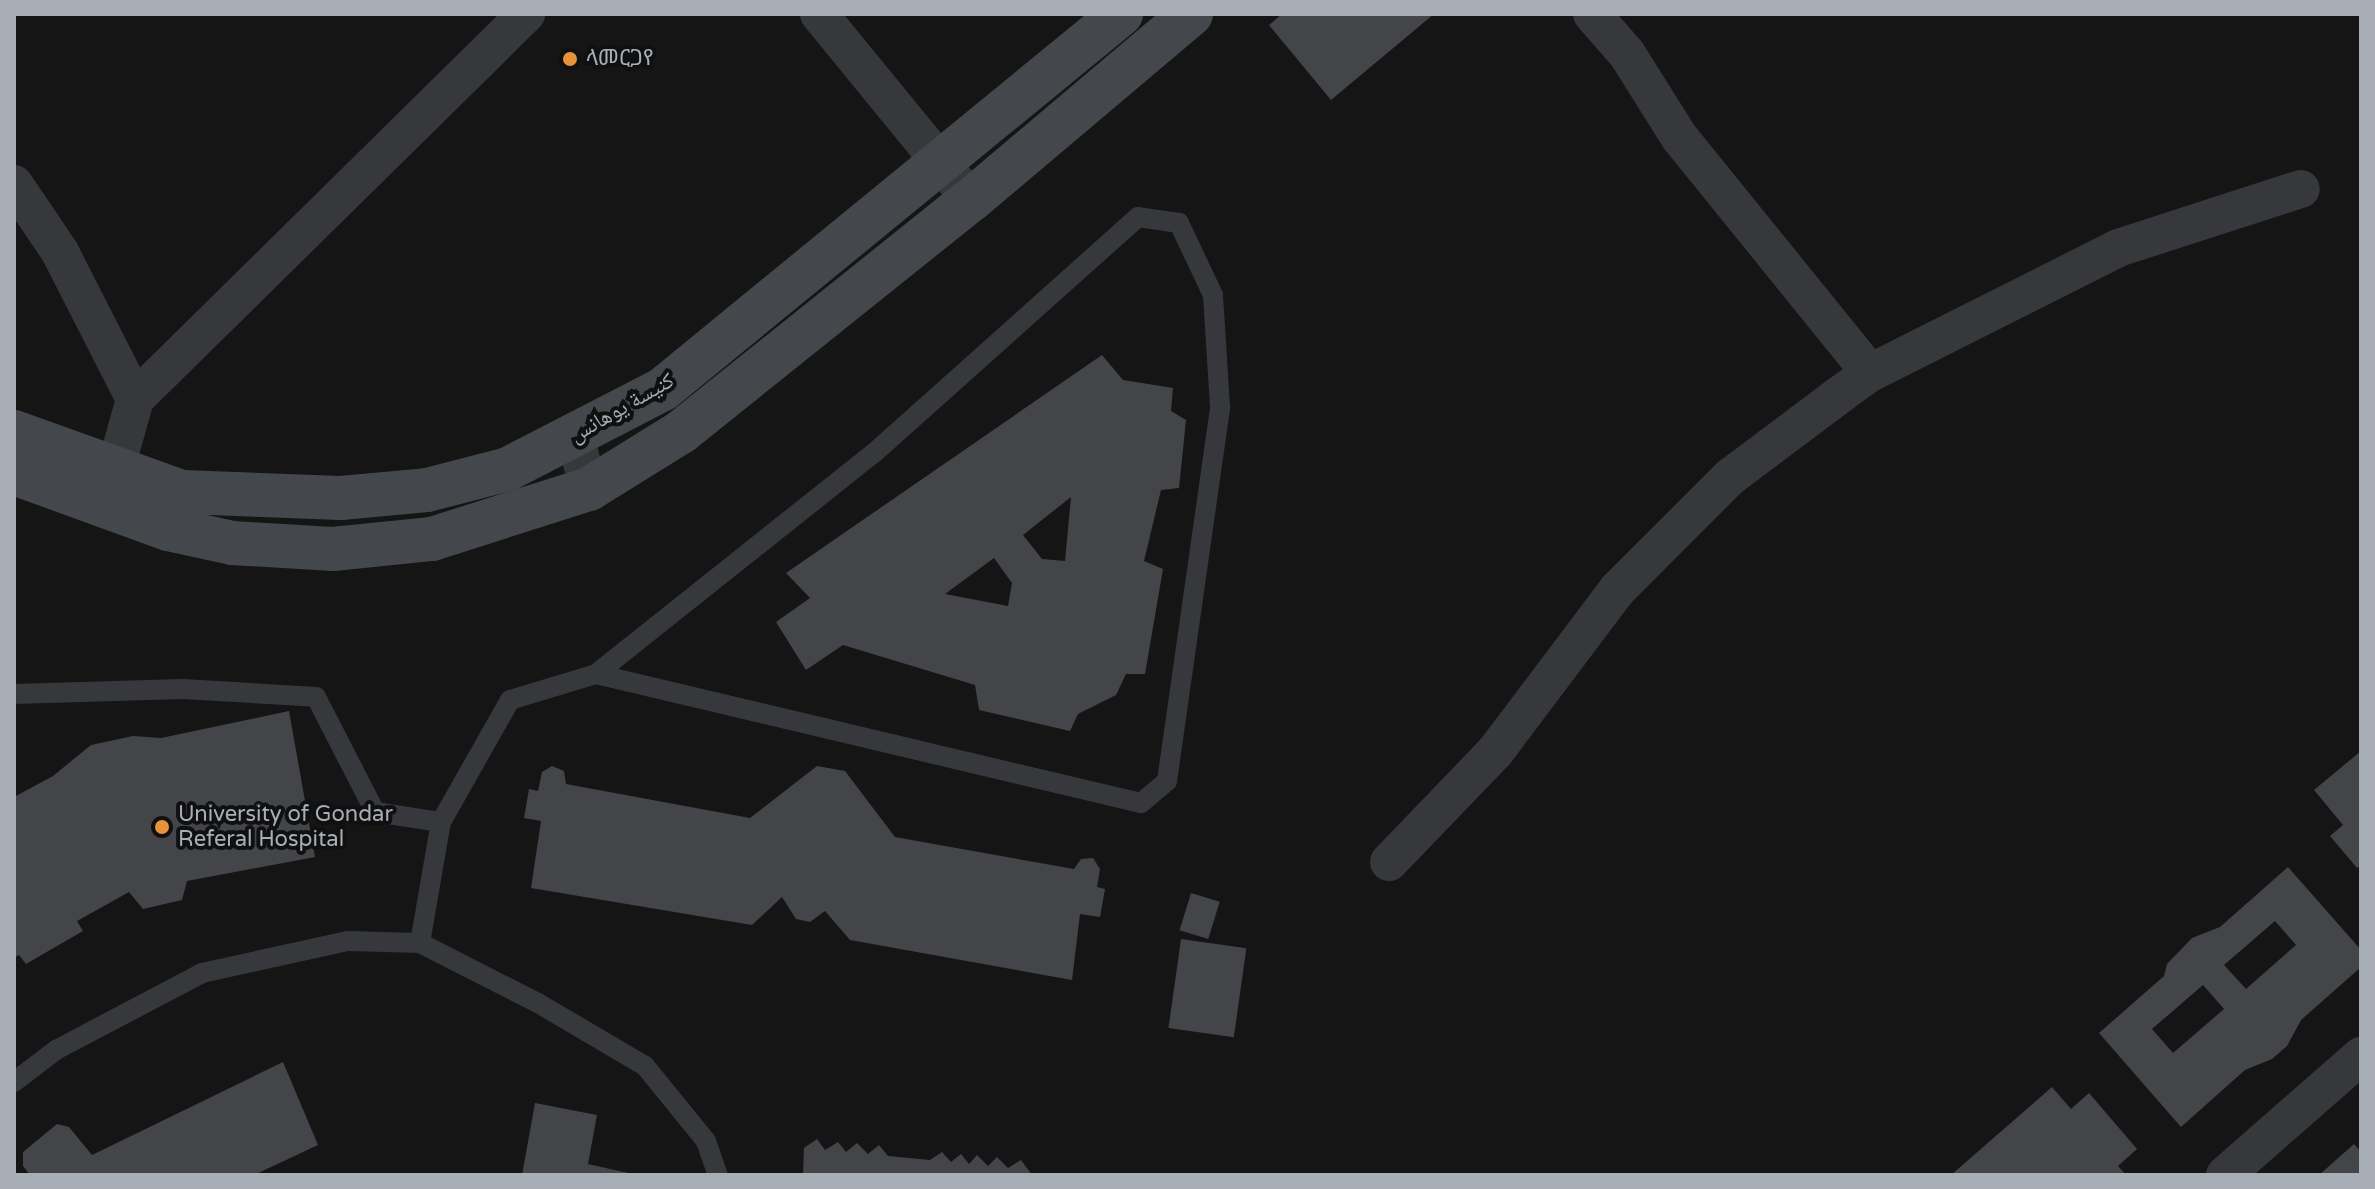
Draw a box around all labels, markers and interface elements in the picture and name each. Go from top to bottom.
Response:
place label: ላመርጋየ [586,46,653,72]
marker: ላመርጋየ [561,50,579,68]
street label: كنيسة يوهانس [565,367,679,449]
place label: University of Gondar Referal Hospital [178,801,393,852]
marker: University of Gondar Referal Hospital [153,818,171,836]

